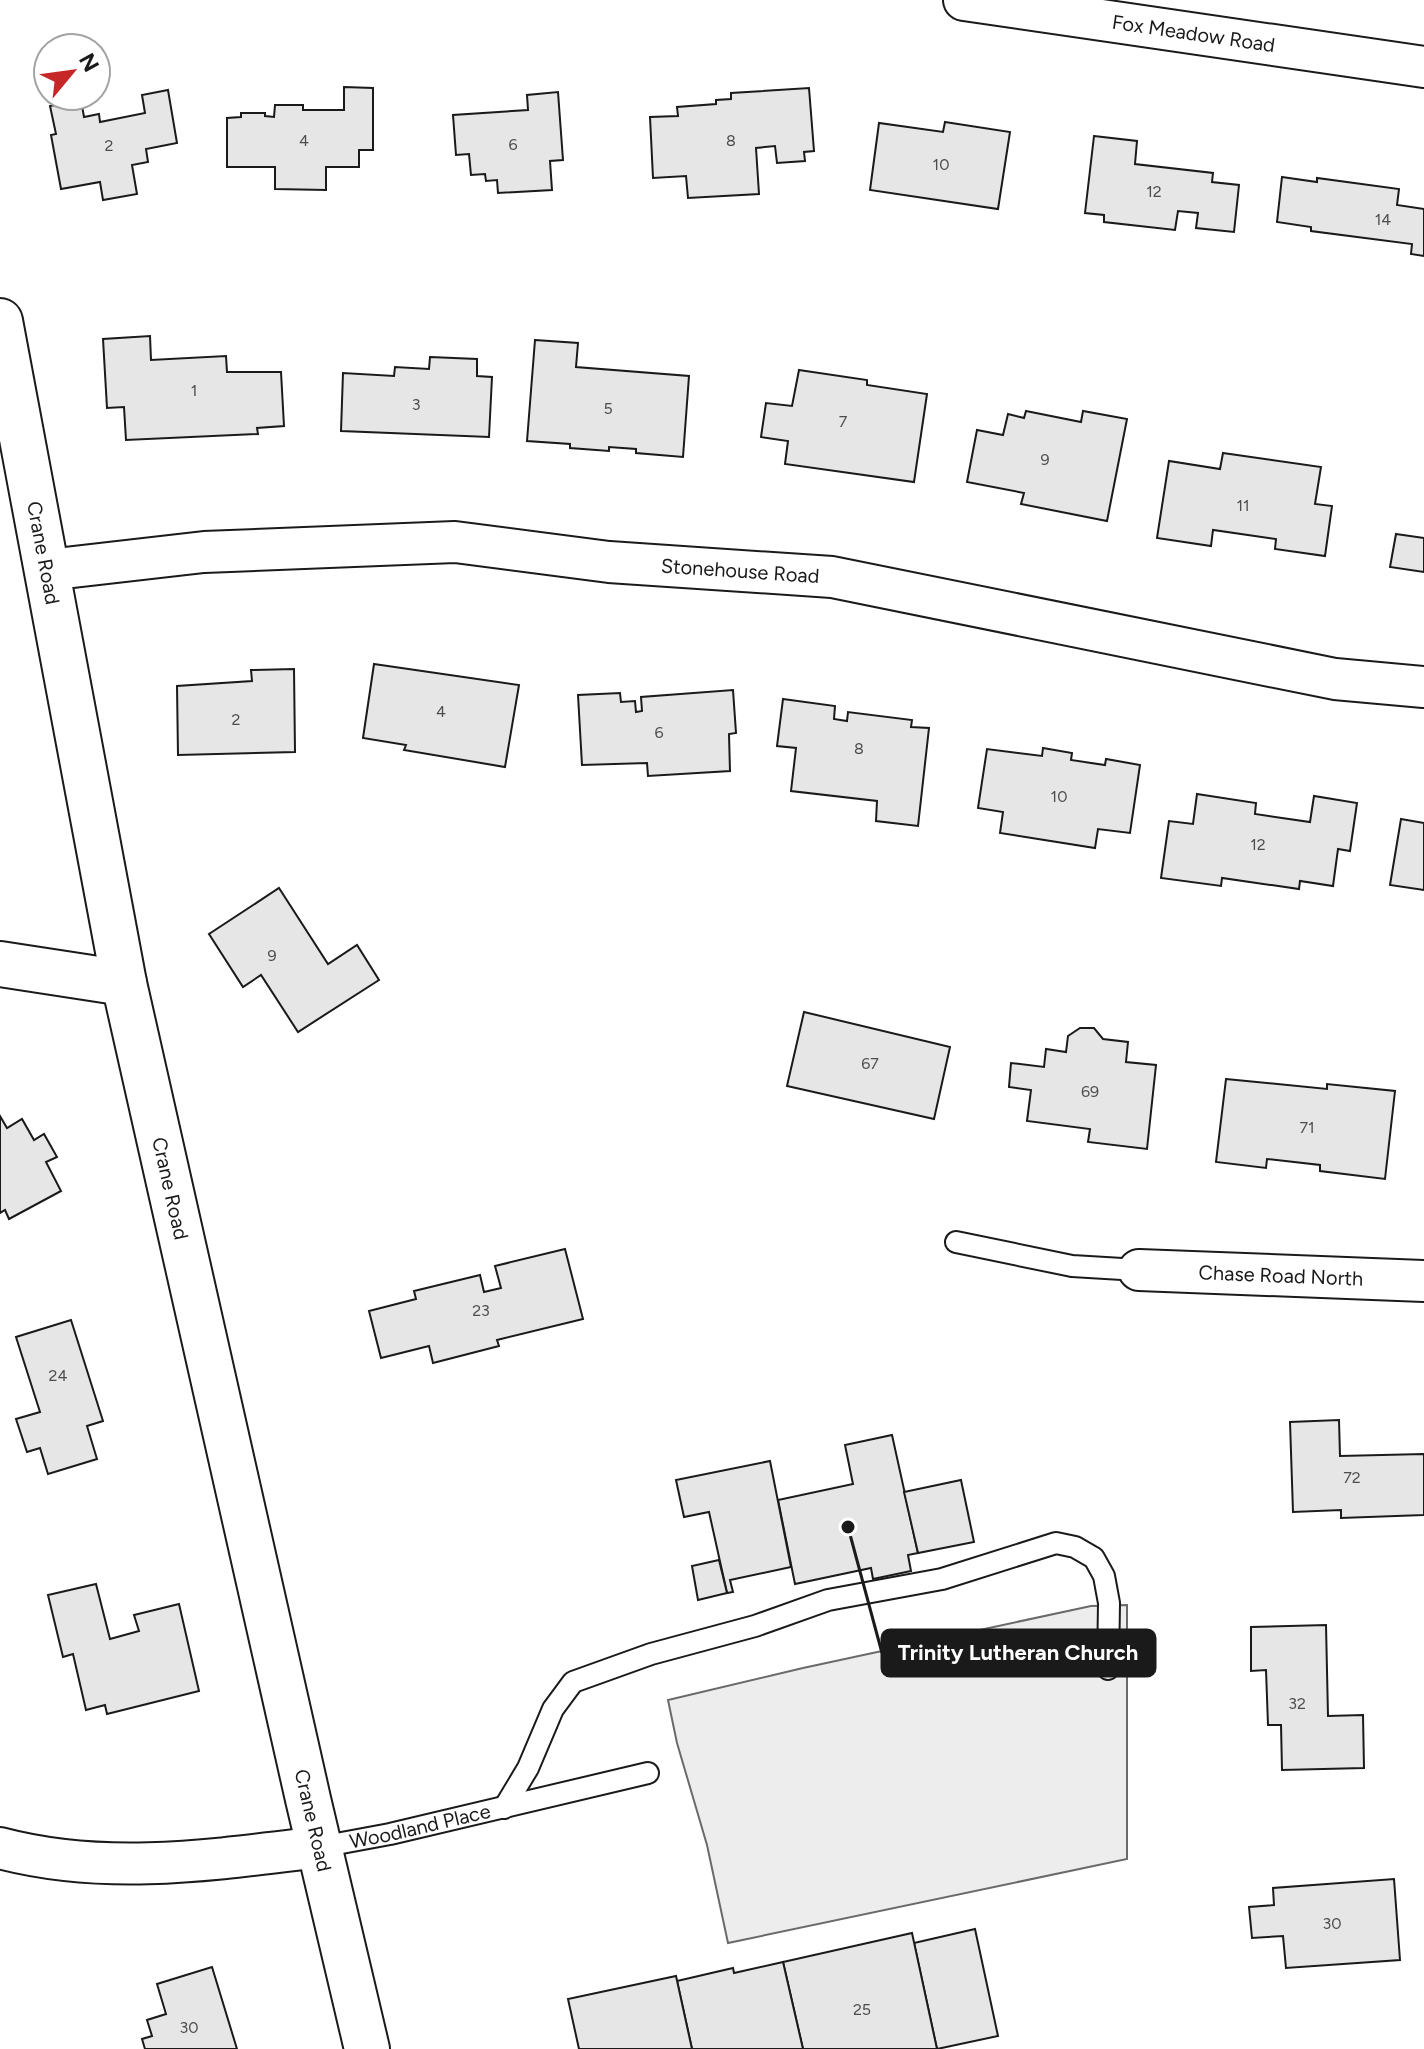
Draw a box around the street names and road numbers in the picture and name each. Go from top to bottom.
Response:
street label: Fox Meadow Road [1110,10,1277,57]
street label: Crane Road [22,499,65,607]
street label: Stonehouse Road [660,554,820,588]
street label: Crane Road [147,1135,194,1242]
street label: Chase Road North [1198,1260,1364,1291]
street label: Crane Road [290,1767,337,1874]
street label: Woodland Place [347,1799,493,1853]

